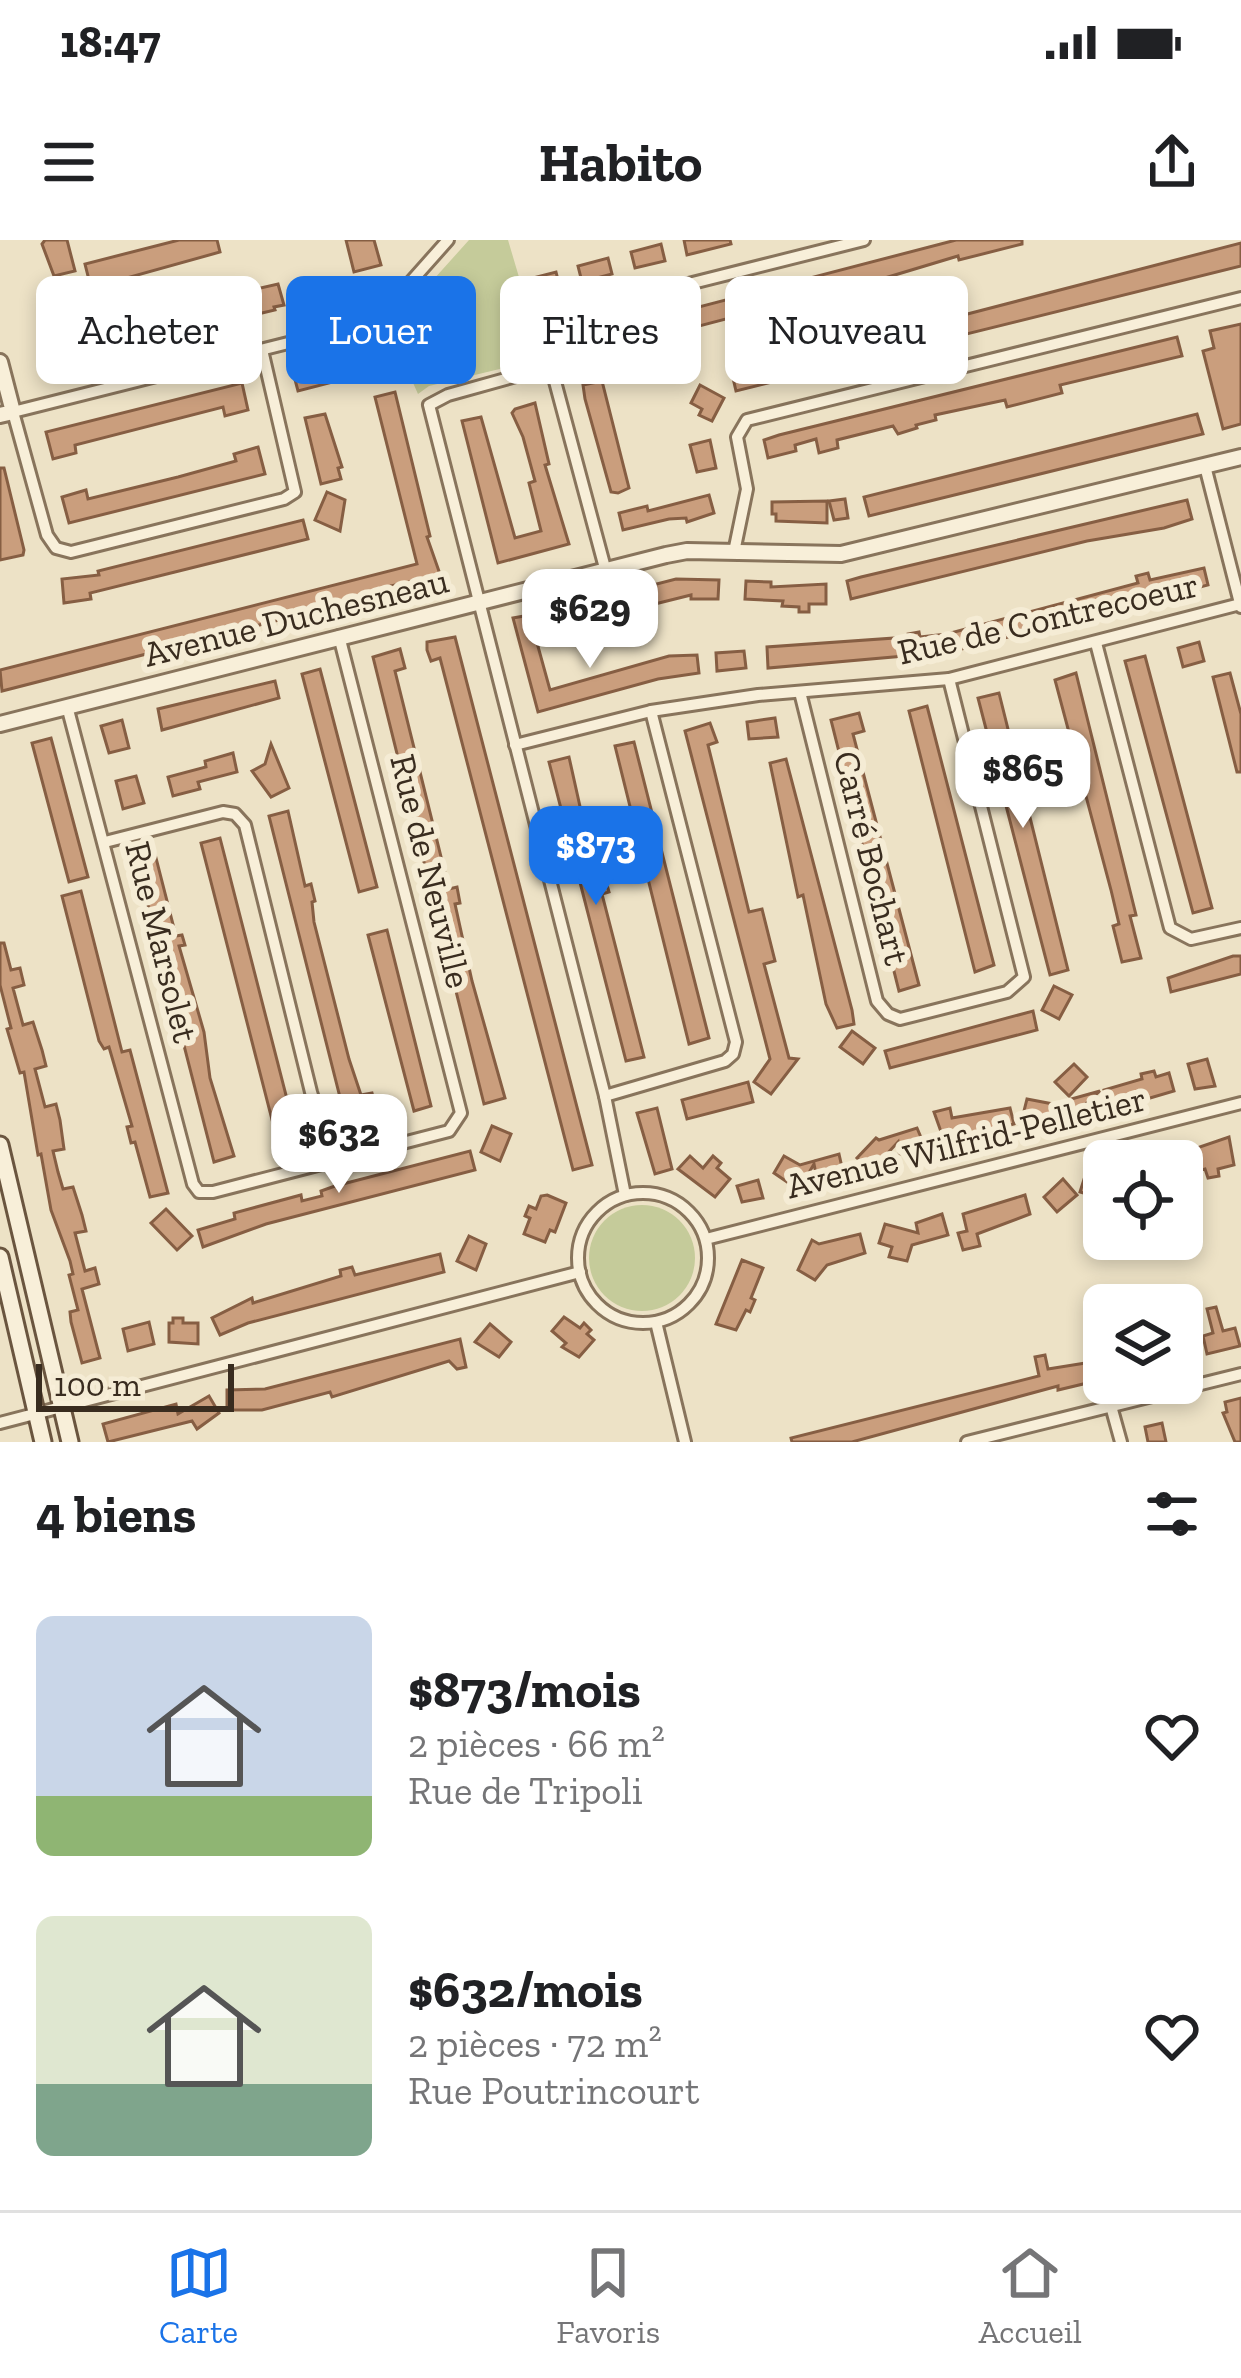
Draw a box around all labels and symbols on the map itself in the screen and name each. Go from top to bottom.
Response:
street label: Avenue Duchesneau [139,558,453,676]
street label: Rue de Contrecoeur [893,562,1203,674]
pin: $629 [519,569,661,671]
pin: $865 [952,729,1094,831]
street label: Carré Bochart [825,747,919,970]
street label: Rue de Neuville [381,750,481,992]
pin: $873 [525,806,667,908]
street label: Rue Marsolet [116,837,208,1048]
street label: Avenue Wilfrid-Pelletier [781,1076,1151,1208]
pin: $632 [268,1094,410,1196]
scale bar [36,1358,234,1411]

